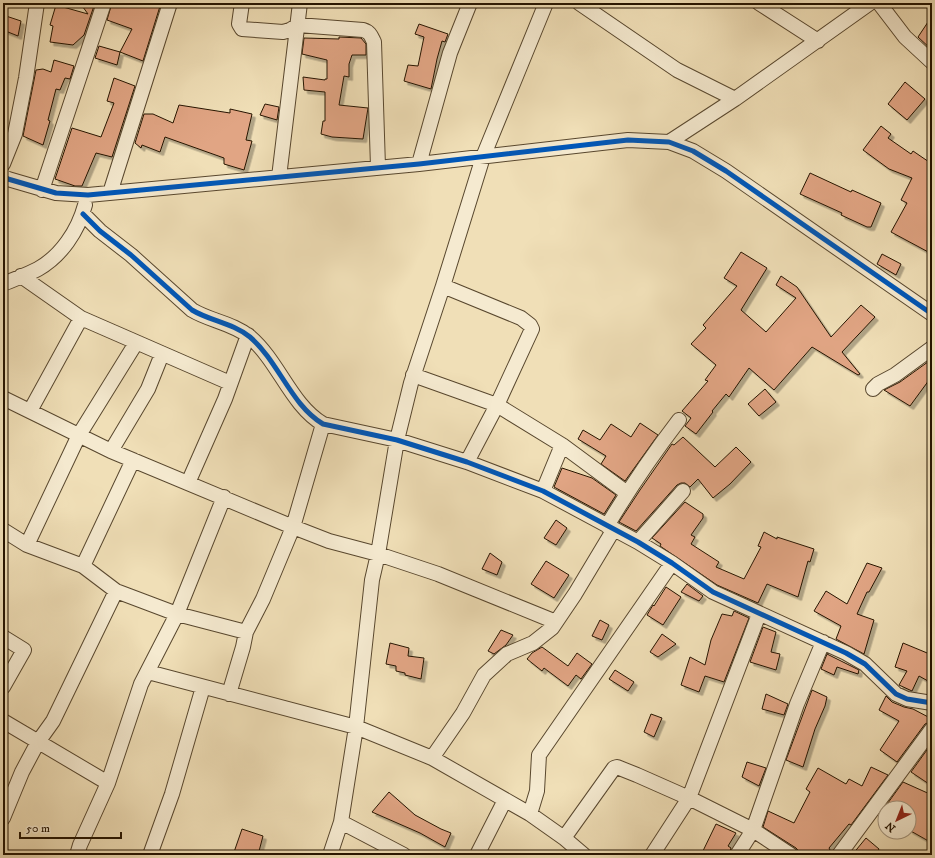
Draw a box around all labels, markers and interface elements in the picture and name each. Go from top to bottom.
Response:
north arrow [877,800,917,840]
scale bar [20,814,121,840]
text: N [883,818,899,835]
text: 50 m [26,821,50,836]

